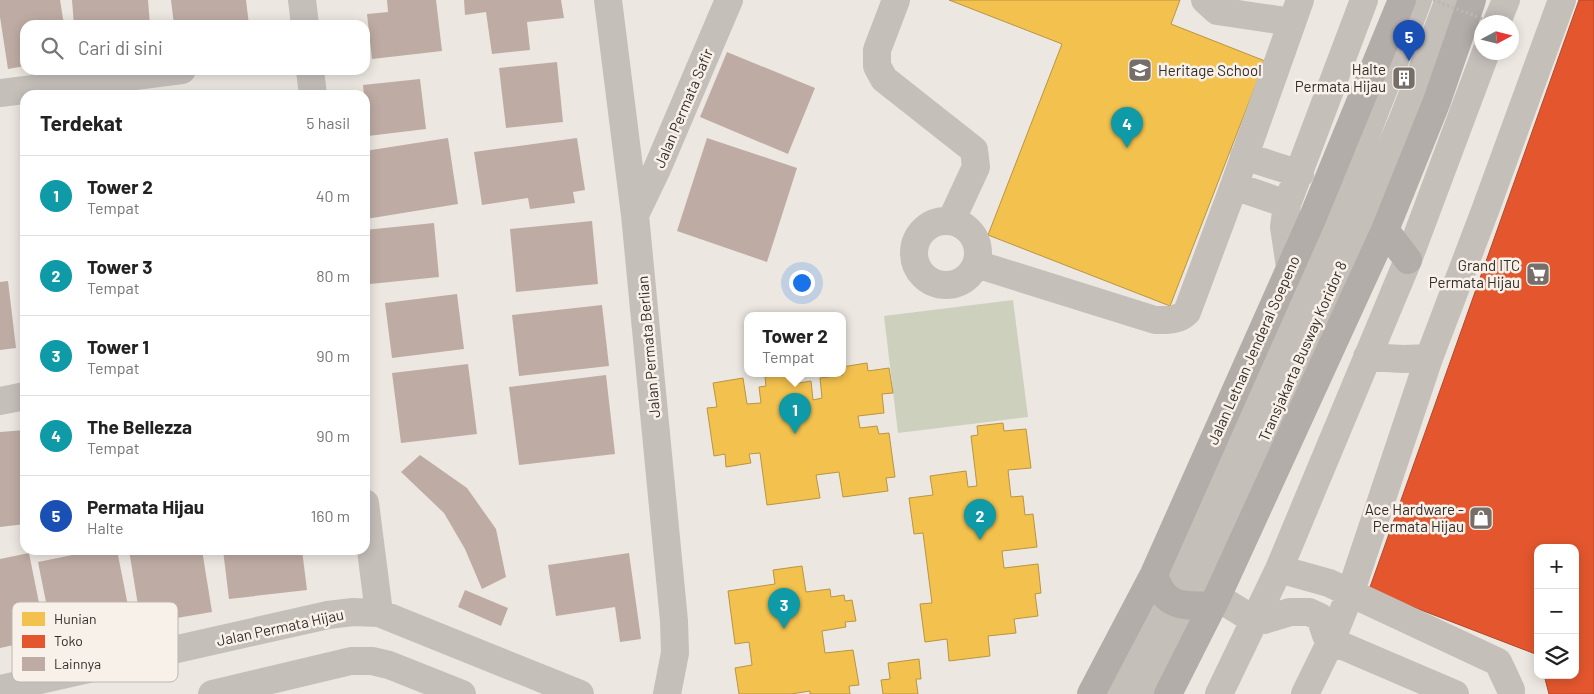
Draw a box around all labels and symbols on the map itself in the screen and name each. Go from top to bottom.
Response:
north arrow [1474,15,1519,60]
pin: 5 [1393,20,1425,61]
street label: Jalan Permata Safir [650,45,716,170]
school or university icon: Heritage School [1127,57,1153,83]
place label: Halte Permata Hijau [1295,60,1386,95]
place label: Heritage School [1158,61,1262,79]
building icon: Halte Permata Hijau [1391,65,1417,91]
pin: 4 [1111,107,1143,148]
street label: Jalan Letnan Jenderal Soepeno [1203,253,1303,447]
place label: Grand ITC Permata Hijau [1429,256,1520,291]
street label: Transjakarta Busway Koridor 8 [1254,258,1350,444]
supermarket icon: Grand ITC Permata Hijau [1525,261,1551,287]
your location [789,270,815,296]
street label: Jalan Permata Berlian [633,275,663,419]
pin: 1 [779,393,811,434]
pin: 2 [964,499,996,540]
place label: Ace Hardware - Permata Hijau [1365,500,1464,535]
shop icon: Ace Hardware - Permata Hijau [1468,505,1494,531]
pin: 3 [768,588,800,629]
legend [12,602,178,682]
street label: Jalan Permata Hijau [215,605,345,649]
text: Hunian [54,610,96,627]
text: Toko [54,632,83,649]
text: Lainnya [54,655,101,672]

